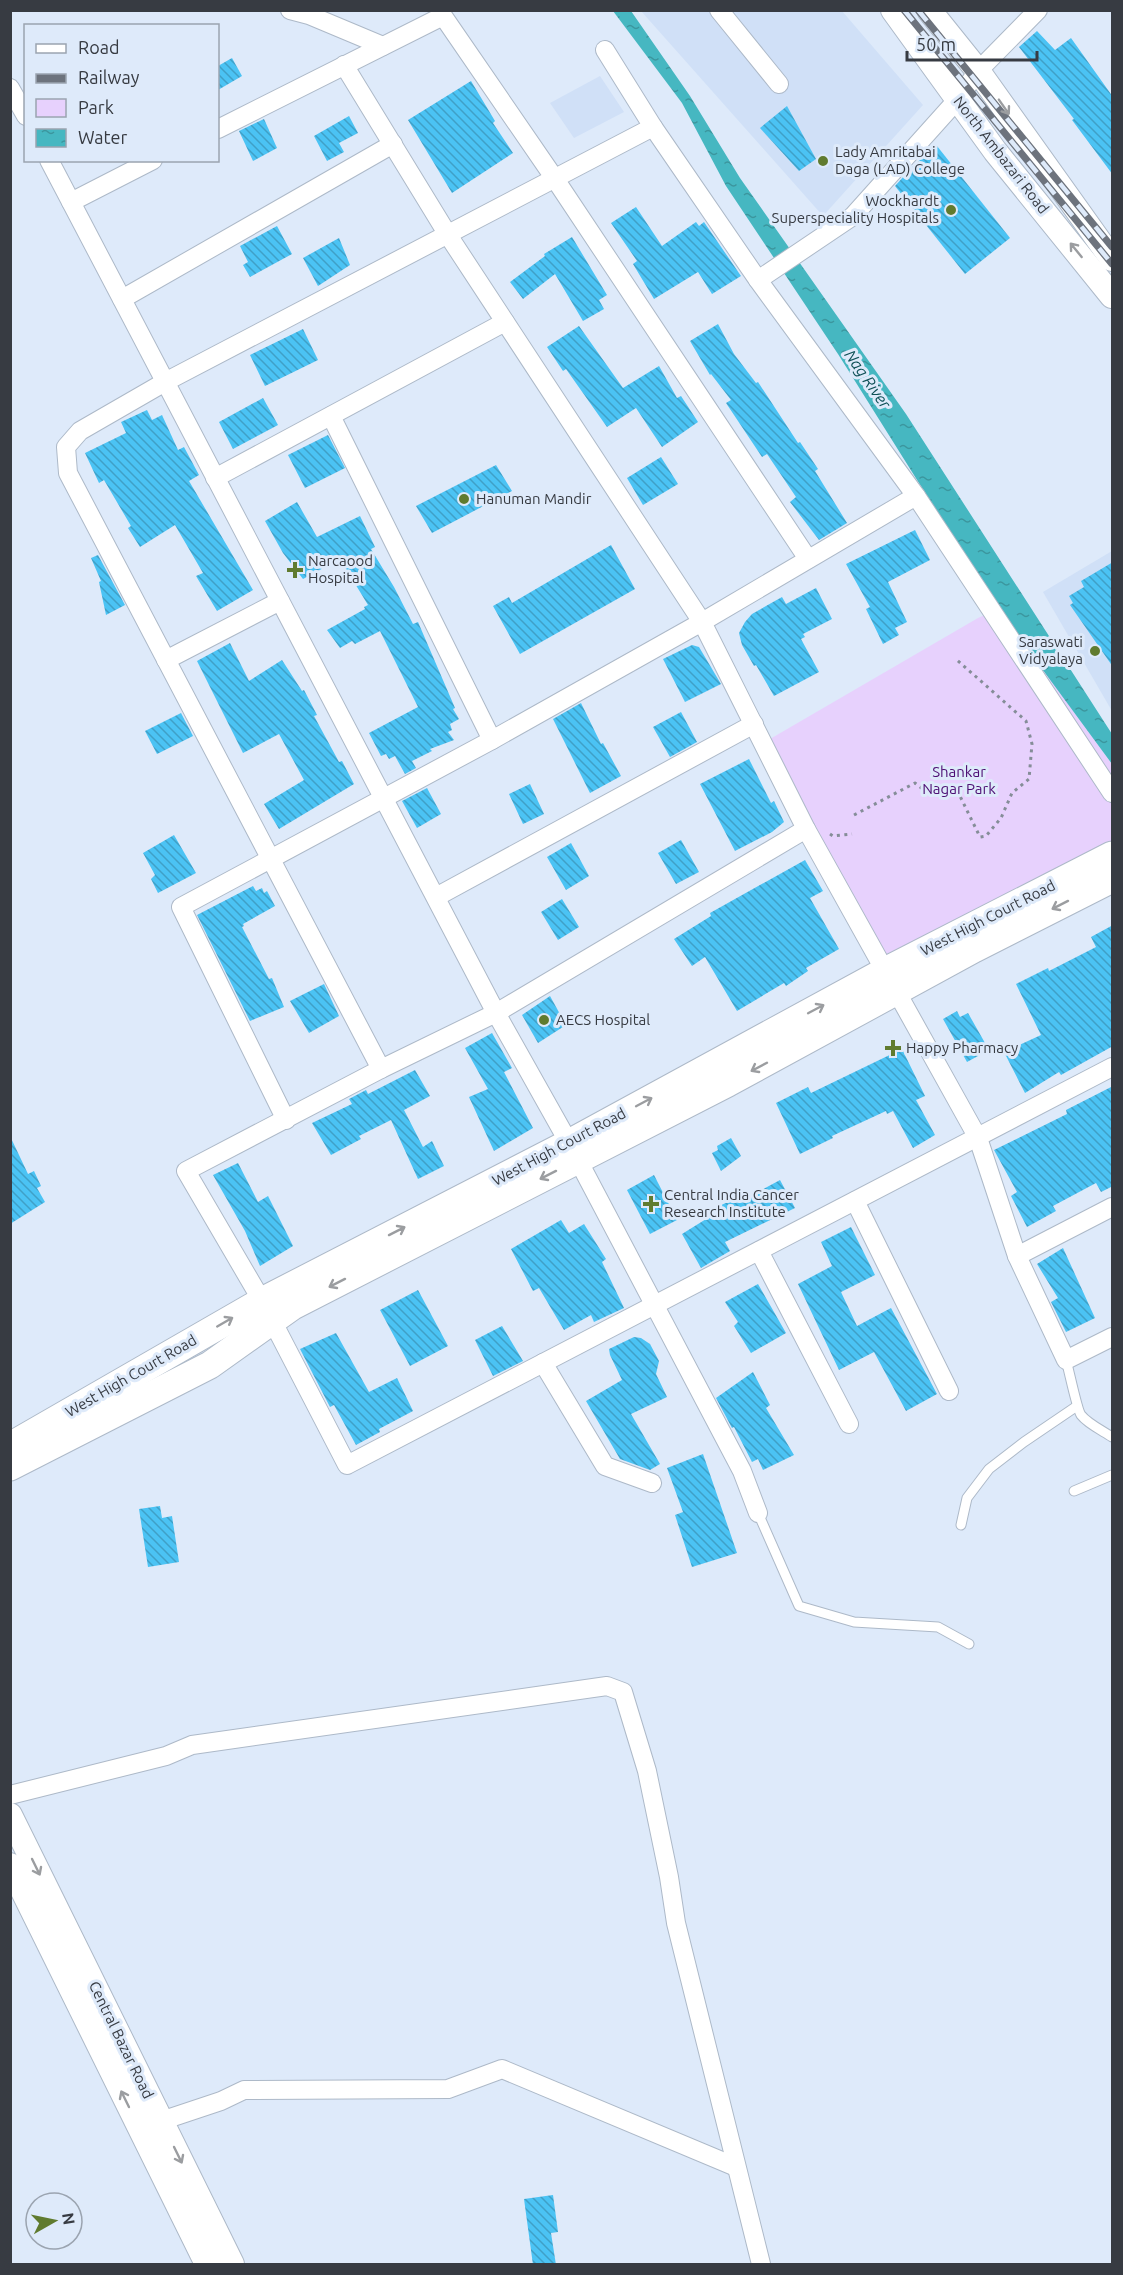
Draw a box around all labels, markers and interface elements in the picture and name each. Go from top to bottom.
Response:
legend [24,24,219,162]
scale bar [907,24,1038,62]
text: 50 m [916,34,956,54]
text: Road [78,37,120,57]
text: Railway [78,67,140,87]
street label: North Ambazari Road [950,93,1052,217]
text: Park [78,97,114,117]
one-way arrow [998,98,1010,114]
text: Water [78,127,128,147]
place label: Lady Amritabai Daga (LAD) College [835,143,965,177]
marker: Lady Amritabai Daga (LAD) College [816,154,830,168]
place label: Wockhardt Superspeciality Hospitals [772,192,939,226]
marker: Wockhardt Superspeciality Hospitals [944,203,958,217]
one-way arrow [1069,243,1082,259]
water label: Nag River [841,346,895,413]
place label: Hanuman Mandir [476,490,592,507]
marker: Hanuman Mandir [457,492,471,506]
place label: Narcaood Hospital [308,552,373,586]
marker: Narcaood Hospital [286,561,304,579]
place label: Saraswati Vidyalaya [1019,633,1083,667]
marker: Saraswati Vidyalaya [1088,644,1102,658]
park label: Shankar Nagar Park [922,763,996,797]
street label: West High Court Road [918,876,1058,959]
one-way arrow [1052,900,1070,911]
one-way arrow [807,1003,824,1015]
place label: AECS Hospital [556,1011,650,1028]
marker: AECS Hospital [537,1013,551,1027]
marker: Happy Pharmacy [884,1039,902,1057]
place label: Happy Pharmacy [906,1039,1018,1056]
one-way arrow [751,1061,768,1073]
one-way arrow [635,1096,653,1107]
street label: West High Court Road [489,1104,628,1189]
one-way arrow [540,1170,558,1182]
place label: Central India Cancer Research Institute [664,1186,799,1220]
marker: Central India Cancer Research Institute [642,1195,660,1213]
one-way arrow [388,1225,405,1237]
one-way arrow [329,1278,347,1290]
one-way arrow [216,1316,233,1328]
street label: West High Court Road [62,1331,199,1420]
one-way arrow [31,1858,43,1876]
street label: Central Bazar Road [86,1978,157,2101]
one-way arrow [119,2090,131,2108]
one-way arrow [173,2146,185,2164]
north arrow [24,2191,84,2251]
text: N [59,2211,79,2226]

